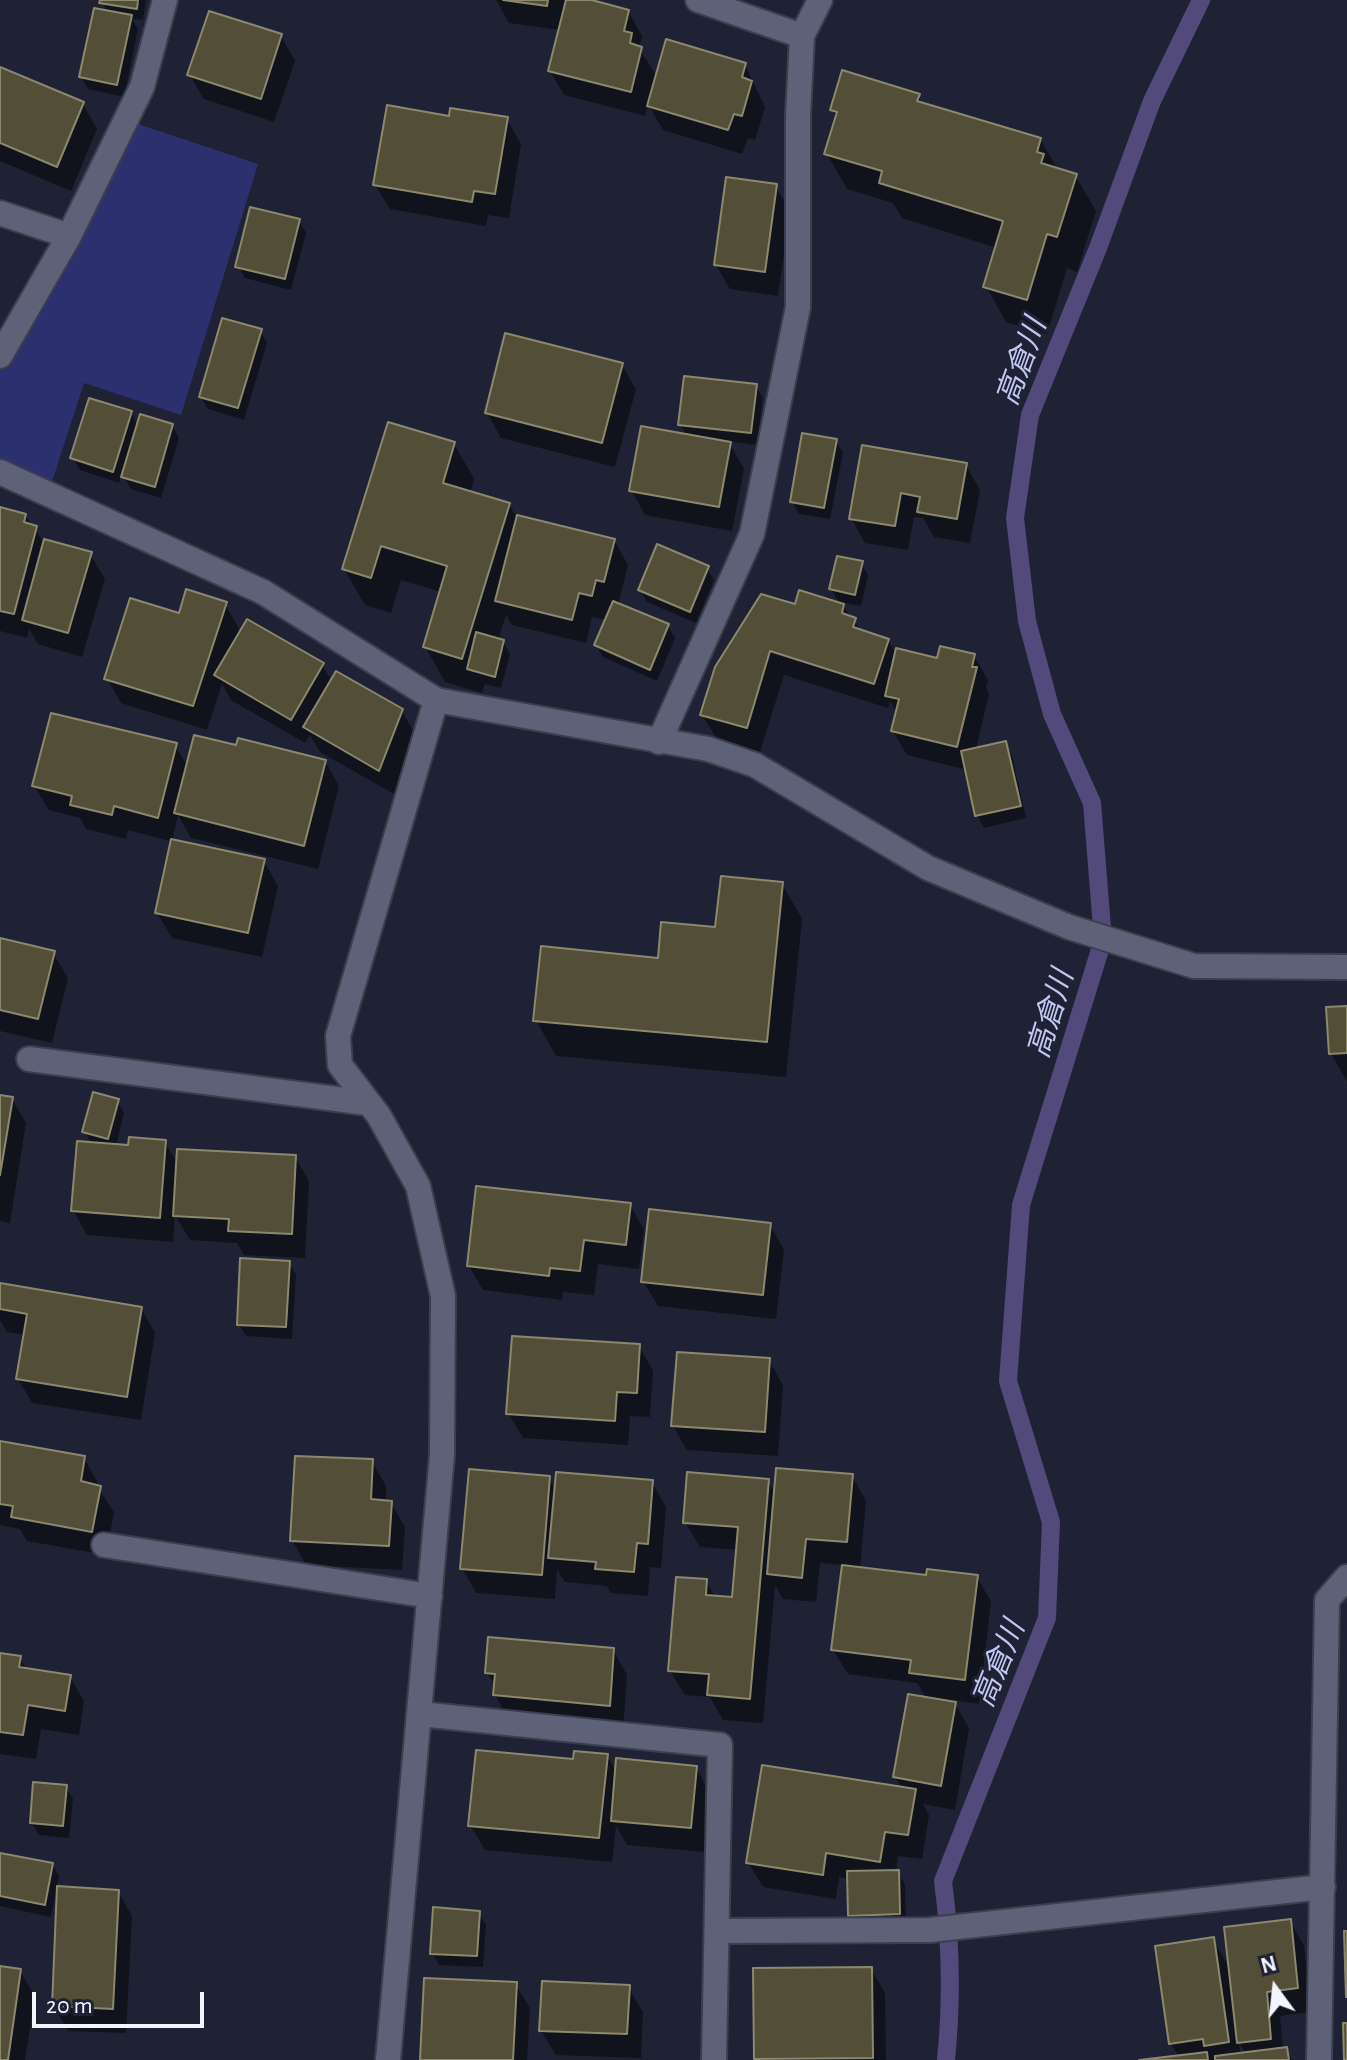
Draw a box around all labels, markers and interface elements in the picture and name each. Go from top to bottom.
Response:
water label: 高倉川 [990,314,1054,410]
water label: 高倉川 [1021,966,1081,1062]
water label: 高倉川 [965,1616,1033,1712]
north arrow [1235,1948,1315,2028]
text: N [1259,1952,1279,1977]
scale bar [36,1976,208,2026]
text: 20 m [46,1994,93,2018]

